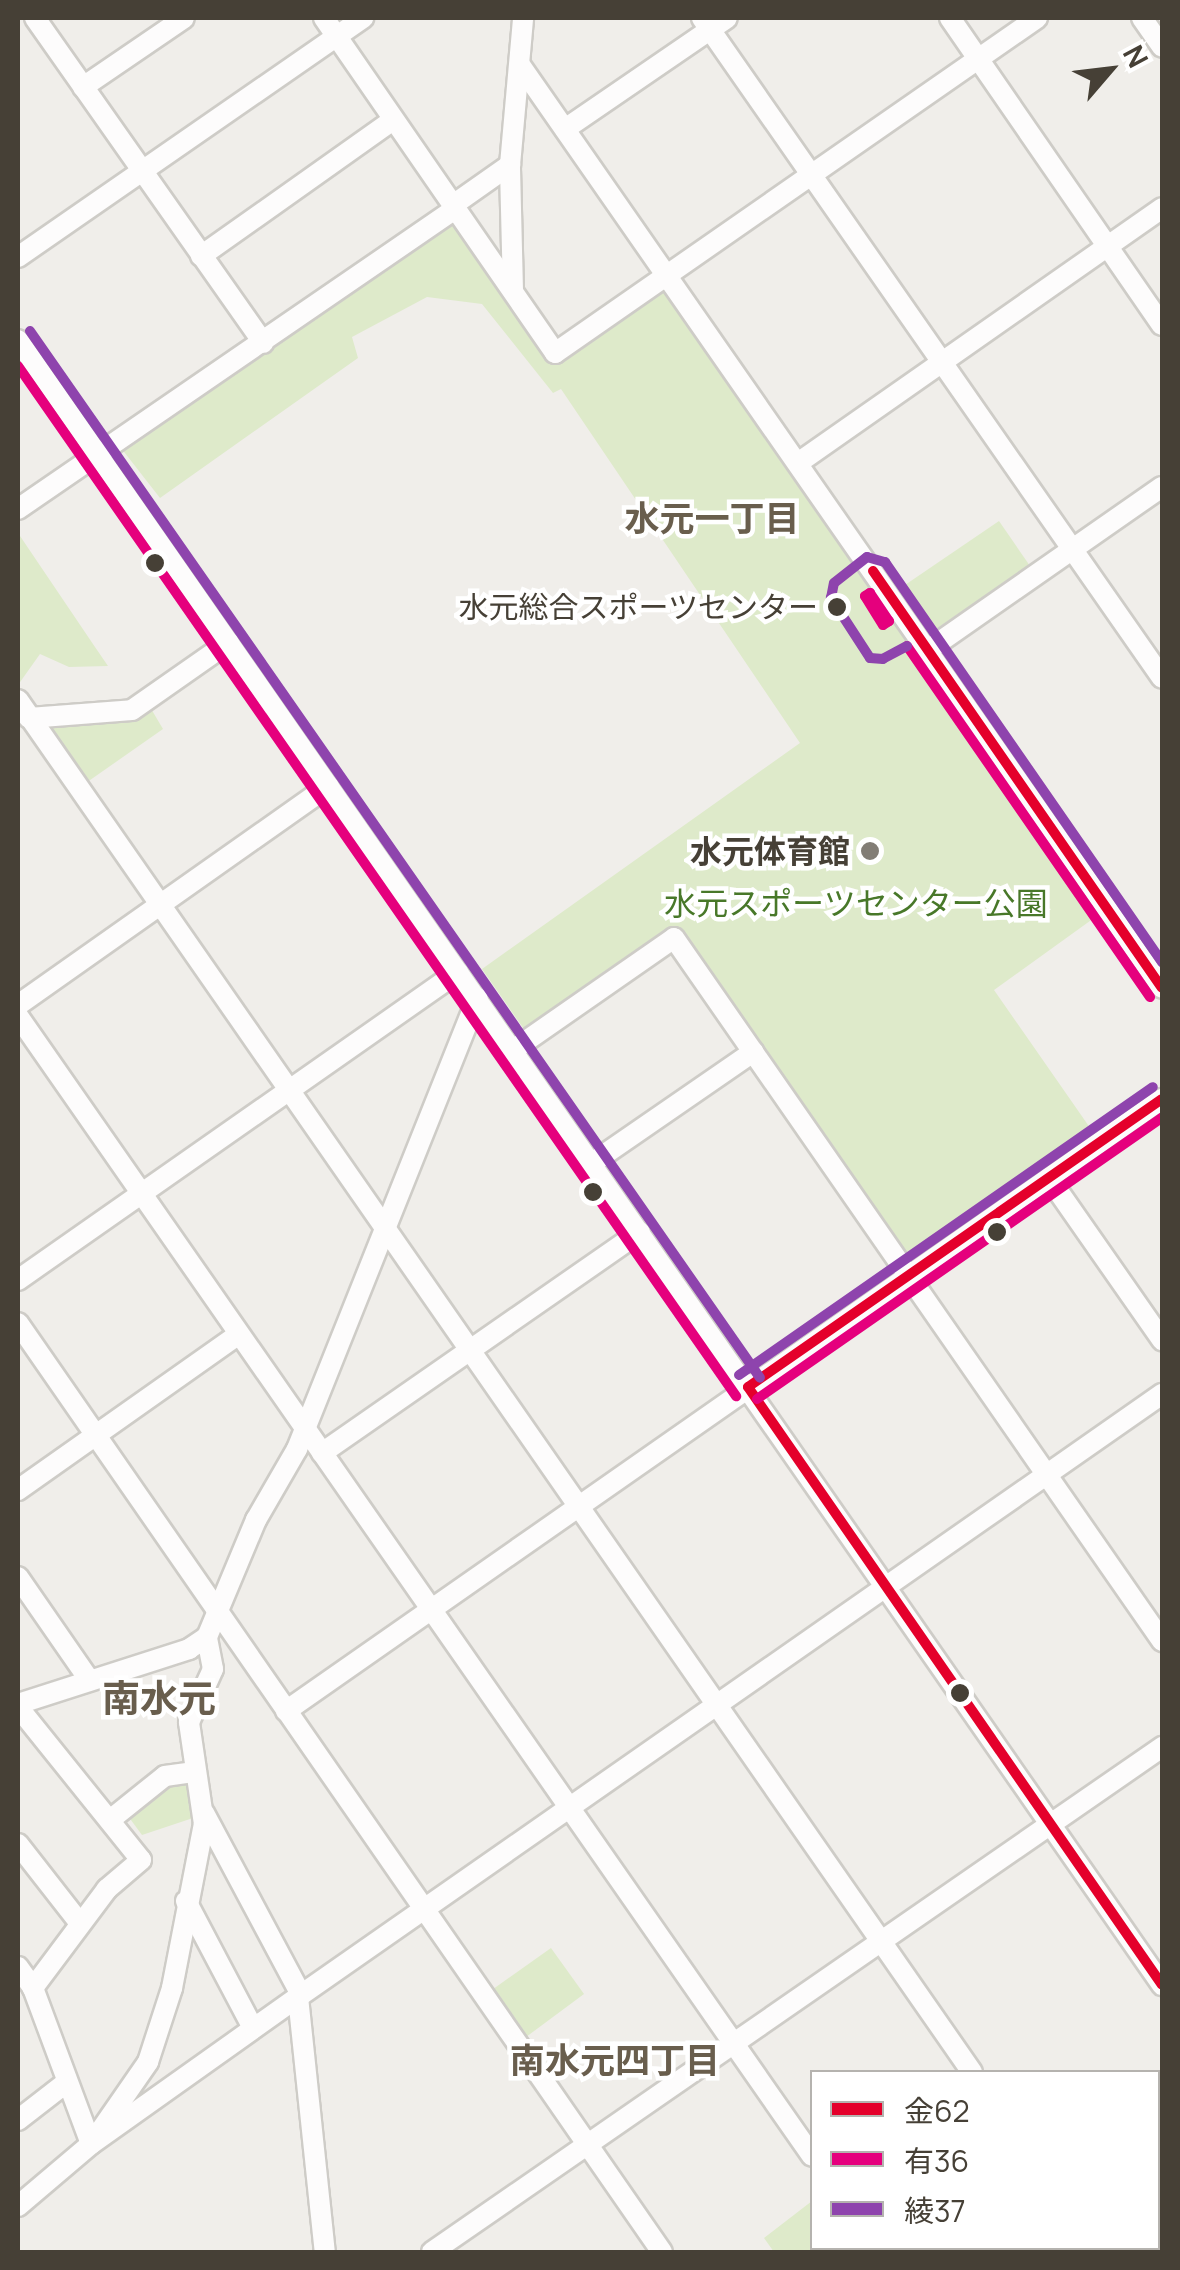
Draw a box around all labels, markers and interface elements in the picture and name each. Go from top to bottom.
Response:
north arrow [1060,20,1160,120]
text: N [1115,38,1158,74]
district label: 水元一丁目 [625,497,799,539]
unlabelled marker [145,553,165,573]
place label: 水元総合スポーツセンター [458,589,818,625]
marker: 水元総合スポーツセンター [827,597,847,617]
place label: 水元体育館 [690,832,850,870]
marker: 水元体育館 [859,840,881,862]
park label: 水元スポーツセンター公園 [664,884,1048,922]
unlabelled marker [583,1182,603,1202]
unlabelled marker [987,1222,1007,1242]
district label: 南水元 [102,1675,216,1721]
unlabelled marker [950,1683,970,1703]
district label: 南水元四丁目 [510,2039,720,2081]
legend [810,2070,1160,2250]
text: 金62 [904,2090,970,2131]
text: 有36 [904,2140,969,2181]
text: 綾37 [904,2190,966,2231]

